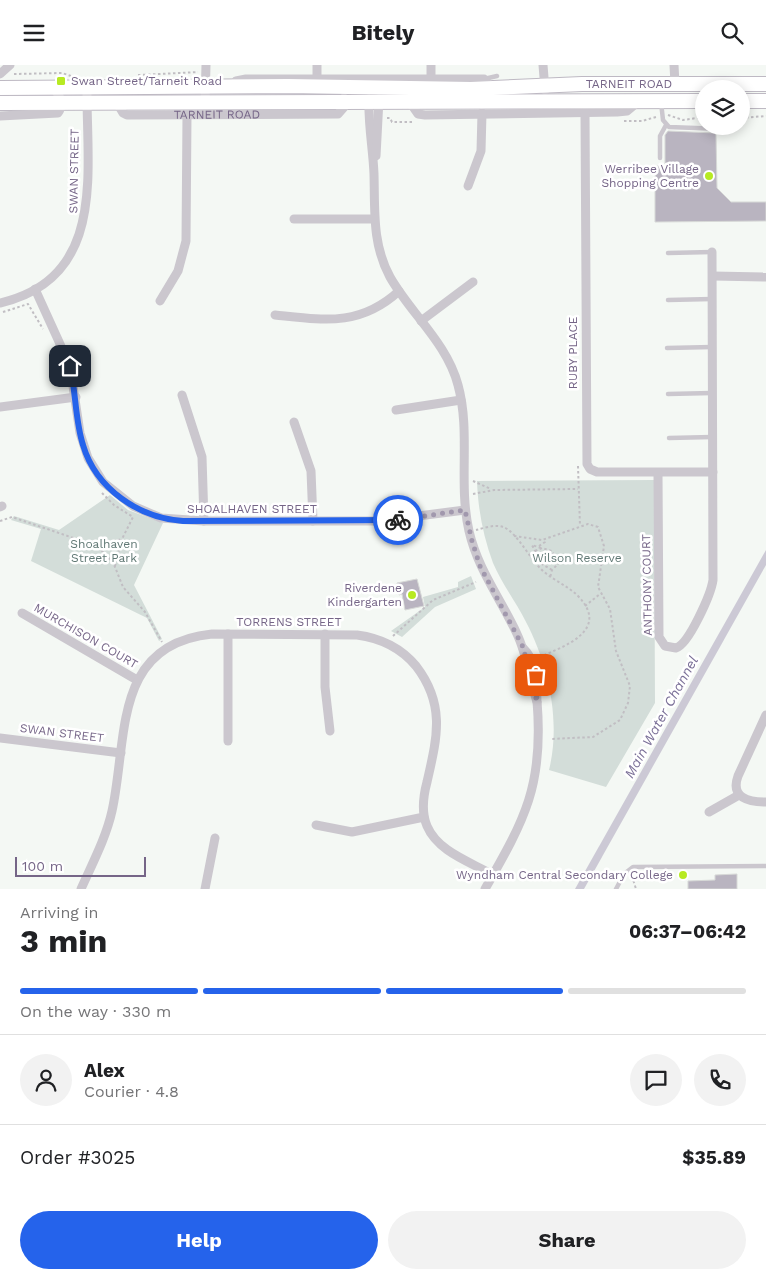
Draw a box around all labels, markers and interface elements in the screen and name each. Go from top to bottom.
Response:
icon: menu [20,19,48,47]
icon: search [718,19,746,47]
text: Bitely [351,20,415,45]
place label: Swan Street/Tarneit Road [71,74,222,88]
marker: Swan Street/Tarneit Road [55,75,67,87]
street label: TARNEIT ROAD [586,77,672,91]
map controls [695,80,750,135]
button: layers [695,80,750,135]
street label: TARNEIT ROAD [174,107,260,122]
street label: SWAN STREET [66,129,82,213]
place label: Werribee Village Shopping Centre [601,162,699,190]
marker: Werribee Village Shopping Centre [703,170,715,182]
street label: RUBY PLACE [566,316,580,389]
pin [49,345,91,387]
icon: home [56,352,84,380]
courier [373,495,423,545]
street label: SHOALHAVEN STREET [187,502,317,516]
icon: bike [384,506,412,534]
street label: ANTHONY COURT [639,534,655,636]
park label: Shoalhaven Street Park [70,537,138,565]
park label: Wilson Reserve [532,551,622,565]
place label: Riverdene Kindergarten [327,581,402,609]
marker: Riverdene Kindergarten [406,589,418,601]
street label: MURCHISON COURT [32,601,140,671]
street label: TORRENS STREET [236,615,342,629]
water label: Main Water Channel [621,653,701,781]
pin [515,654,557,696]
icon: bag [522,661,550,689]
street label: SWAN STREET [19,721,105,745]
scale bar [15,854,146,877]
text: 100 m [22,858,63,874]
place label: Wyndham Central Secondary College [456,868,673,882]
marker: Wyndham Central Secondary College [677,869,689,881]
text: Arriving in [20,903,98,922]
text: 06:37–06:42 [629,920,746,943]
text: 3 min [20,922,107,960]
text: On the way · 330 m [20,1002,171,1021]
button: person [20,1054,72,1106]
button: chat [630,1054,682,1106]
button: phone [694,1054,746,1106]
text: Alex [84,1059,125,1082]
text: Courier · 4.8 [84,1082,179,1101]
text: Order #3025 [20,1146,135,1169]
text: $35.89 [682,1146,746,1169]
button: Help [20,1211,378,1269]
button: Share [388,1211,746,1269]

